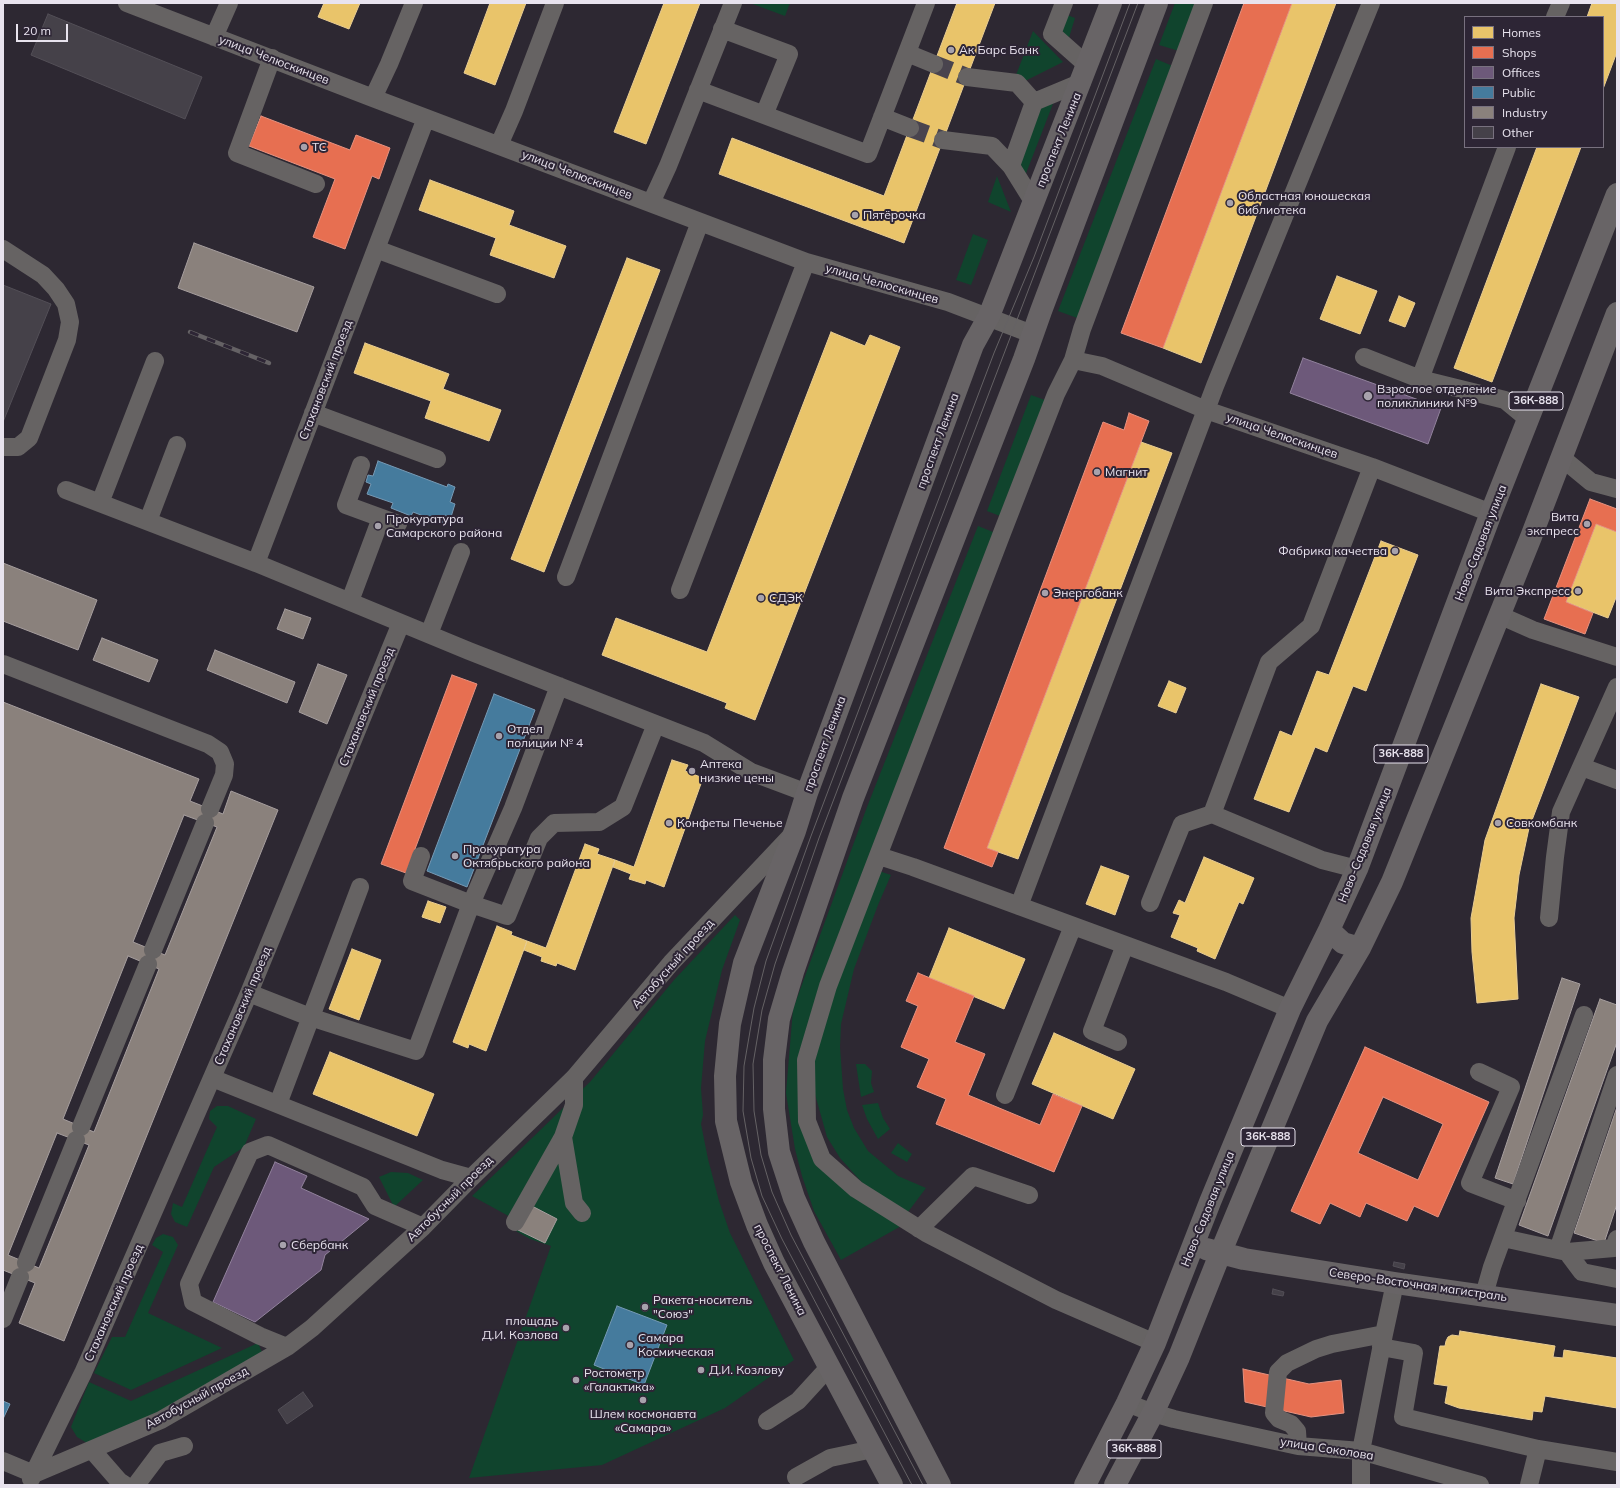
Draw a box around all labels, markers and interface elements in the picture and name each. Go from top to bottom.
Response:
scale bar [18,16,70,42]
legend [1464,16,1604,148]
text: 20 m [23,23,51,38]
text: Homes [1502,25,1541,40]
street label: улица Челюскинцев [217,32,331,88]
place label: Ак Барс Банк [959,43,1038,57]
marker: Ак Барс Банк [946,45,956,55]
text: Shops [1502,45,1537,60]
text: Offices [1502,65,1540,80]
text: Public [1502,85,1536,100]
street label: проспект Ленина [1033,91,1085,189]
text: Industry [1502,105,1547,120]
text: Other [1502,125,1533,140]
place label: ТС [312,140,327,154]
marker: ТС [299,142,309,152]
street label: улица Челюскинцев [520,147,634,203]
place label: Областная юношеская библиотека [1238,189,1371,217]
marker: Областная юношеская библиотека [1225,198,1235,208]
place label: Пятёрочка [863,208,926,222]
marker: Пятёрочка [850,210,860,220]
street label: улица Челюскинцев [824,261,940,307]
street label: Стахановский проезд [296,318,356,442]
place label: Взрослое отделение поликлиники №9 [1377,382,1496,410]
marker: Взрослое отделение поликлиники №9 [1362,390,1374,402]
street label: проспект Ленина [914,391,962,491]
road number: 36К-888 [1509,392,1563,410]
street label: улица Челюскинцев [1224,410,1340,462]
place label: Магнит [1105,465,1148,479]
marker: Магнит [1092,467,1102,477]
street label: Ново-Садовая улица [1452,483,1510,603]
place label: Вита экспресс [1527,510,1579,538]
place label: Прокуратура Самарского района [386,512,502,540]
marker: Вита экспресс [1582,519,1592,529]
marker: Прокуратура Самарского района [373,521,383,531]
place label: Фабрика качества [1278,544,1387,558]
marker: Фабрика качества [1390,546,1400,556]
place label: Вита Экспресс [1485,584,1570,598]
place label: Энергобанк [1053,586,1123,600]
marker: Вита Экспресс [1573,586,1583,596]
marker: Энергобанк [1040,588,1050,598]
place label: СДЭК [769,591,803,605]
marker: СДЭК [756,593,766,603]
street label: Стахановский проезд [337,645,397,769]
street label: проспект Ленина [801,694,849,794]
place label: Отдел полиции № 4 [507,722,583,750]
marker: Отдел полиции № 4 [494,731,504,741]
road number: 36К-888 [1374,745,1428,763]
place label: Аптека низкие цены [700,757,774,785]
marker: Аптека низкие цены [687,766,697,776]
street label: Ново-Садовая улица [1335,785,1395,905]
place label: Конфеты Печенье [677,816,783,830]
place label: Совкомбанк [1506,816,1577,830]
marker: Конфеты Печенье [664,818,674,828]
marker: Совкомбанк [1493,818,1503,828]
place label: Прокуратура Октябрьского района [463,842,590,870]
marker: Прокуратура Октябрьского района [450,851,460,861]
street label: Автобусный проезд [629,916,717,1012]
street label: Стахановский проезд [212,945,274,1067]
road number: 36К-888 [1241,1128,1295,1146]
street label: Ново-Садовая улица [1178,1149,1238,1269]
street label: Автобусный проезд [404,1153,496,1245]
street label: проспект Ленина [751,1222,809,1318]
place label: Сбербанк [291,1238,348,1252]
marker: Сбербанк [278,1240,288,1250]
street label: Стахановский проезд [82,1242,146,1364]
street label: Северо-Восточная магистраль [1328,1265,1508,1305]
place label: Ракета-носитель "Союз" [653,1293,752,1321]
marker: Ракета-носитель "Союз" [640,1302,650,1312]
place label: площадь Д.И. Козлова [482,1314,558,1342]
marker: площадь Д.И. Козлова [561,1323,571,1333]
place label: Самара Космическая [638,1331,714,1359]
marker: Самара Космическая [625,1340,635,1350]
place label: Д.И. Козлову [709,1363,784,1377]
street label: Автобусный проезд [143,1364,251,1432]
marker: Д.И. Козлову [696,1365,706,1375]
place label: Ростометр «Галактика» [584,1366,654,1394]
marker: Ростометр «Галактика» [571,1375,581,1385]
marker: Шлем космонавта «Самара» [638,1395,648,1405]
place label: Шлем космонавта «Самара» [590,1407,696,1435]
street label: улица Соколова [1279,1434,1375,1464]
road number: 36К-888 [1107,1440,1161,1458]

